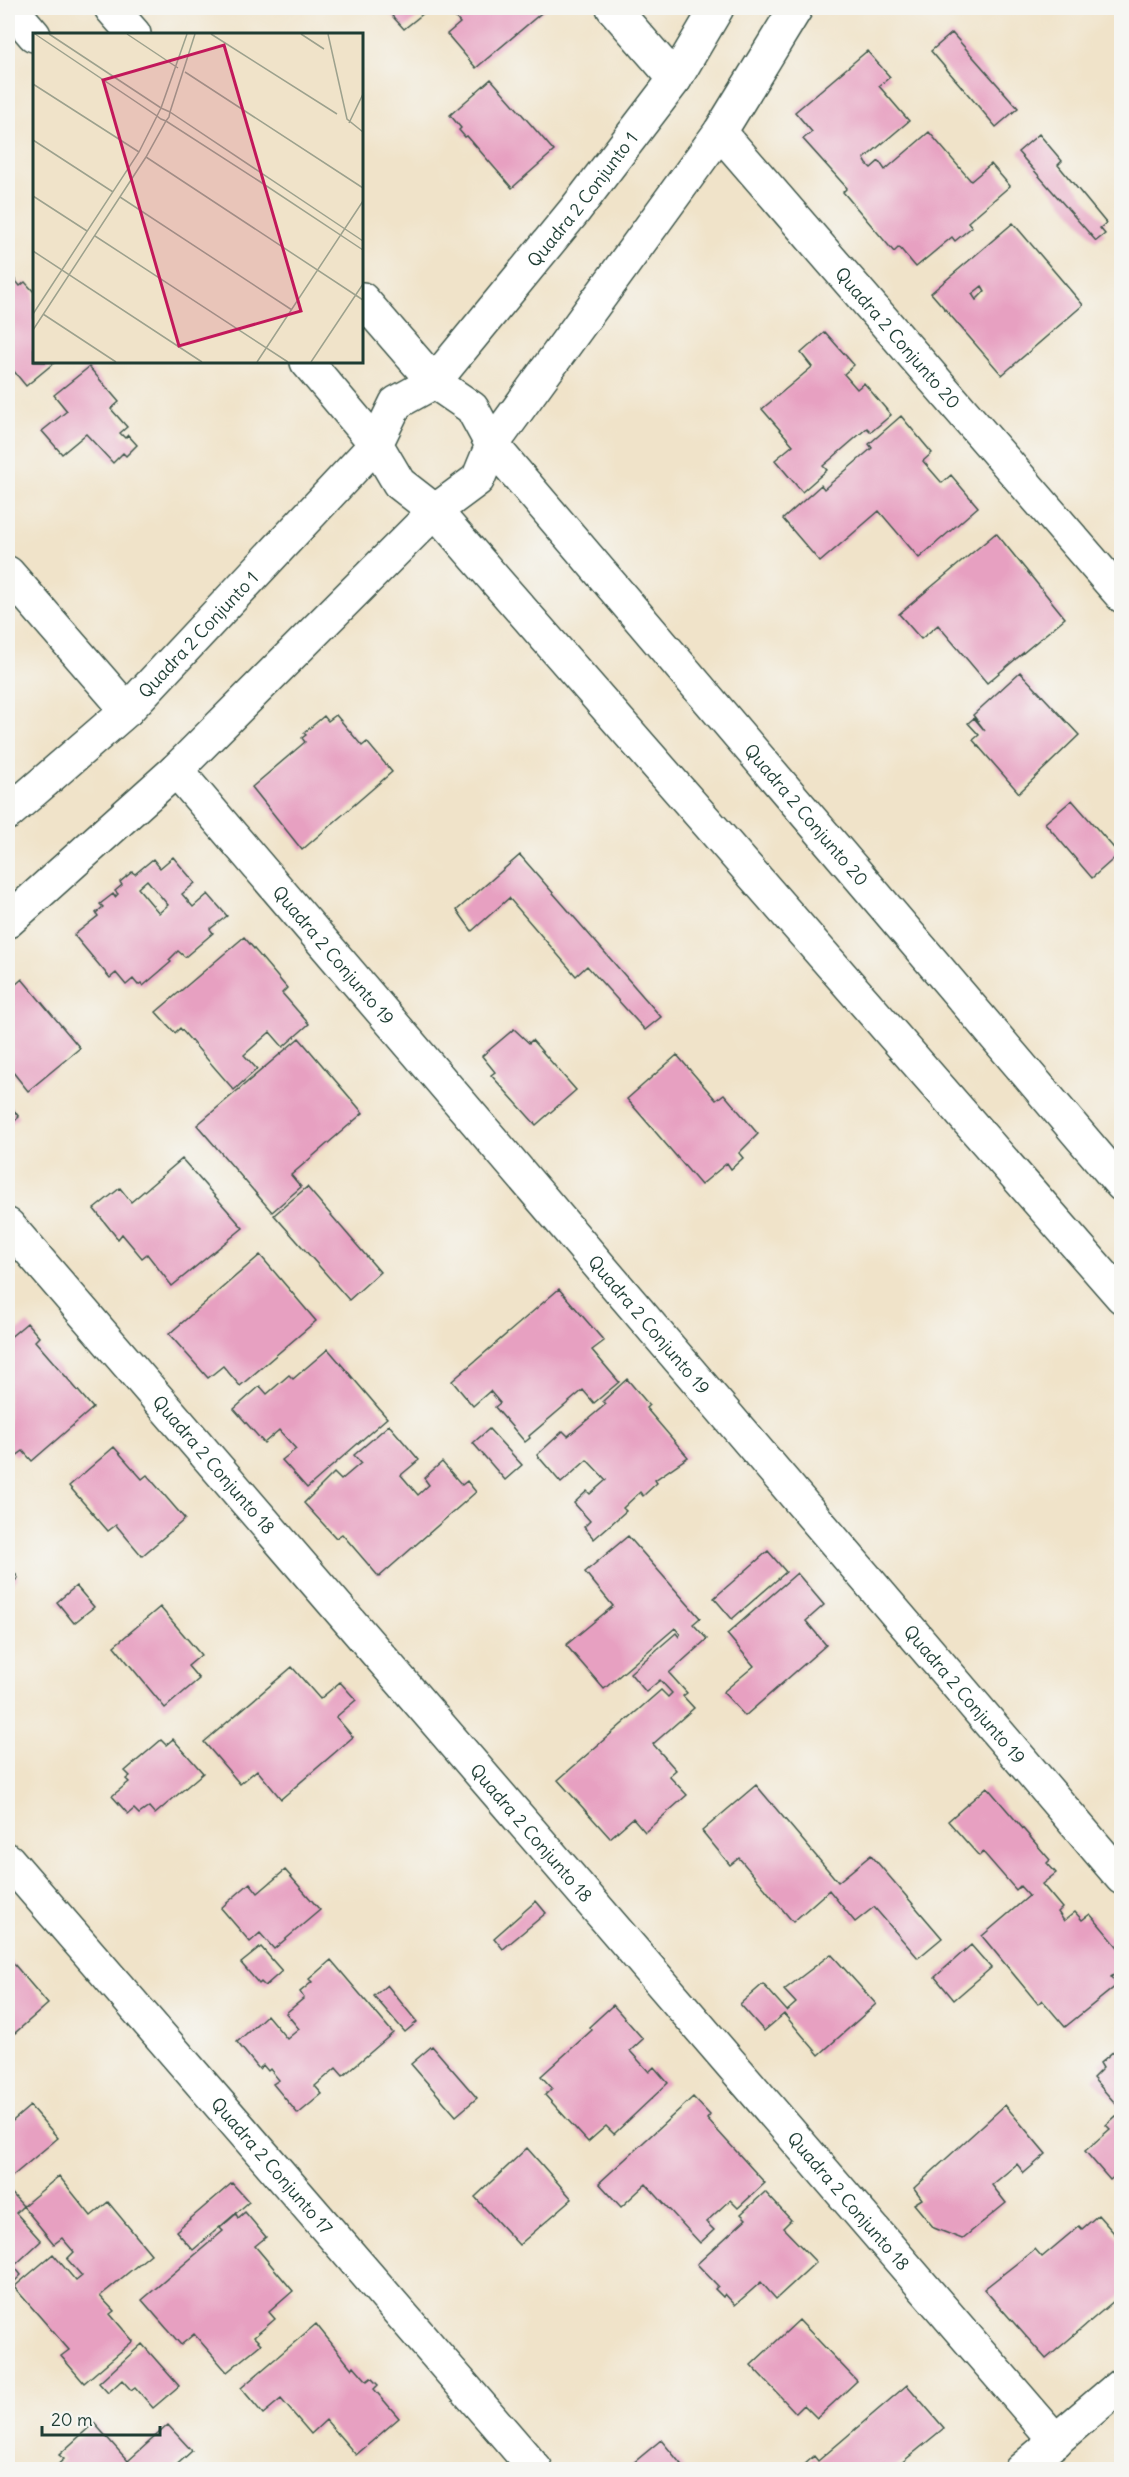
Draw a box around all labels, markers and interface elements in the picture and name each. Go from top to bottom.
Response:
inset map [33,33,363,363]
street label: Quadra 2 Conjunto 1 [522,127,642,271]
street label: Quadra 2 Conjunto 20 [830,262,966,413]
street label: Quadra 2 Conjunto 1 [133,566,263,703]
street label: Quadra 2 Conjunto 20 [740,739,874,891]
street label: Quadra 2 Conjunto 19 [268,880,400,1029]
street label: Quadra 2 Conjunto 19 [584,1250,715,1399]
street label: Quadra 2 Conjunto 18 [148,1390,280,1538]
street label: Quadra 2 Conjunto 19 [899,1620,1031,1768]
street label: Quadra 2 Conjunto 18 [465,1758,598,1907]
street label: Quadra 2 Conjunto 17 [207,2092,338,2239]
street label: Quadra 2 Conjunto 18 [783,2127,915,2275]
scale bar [42,2399,160,2437]
text: 20 m [51,2408,93,2431]

